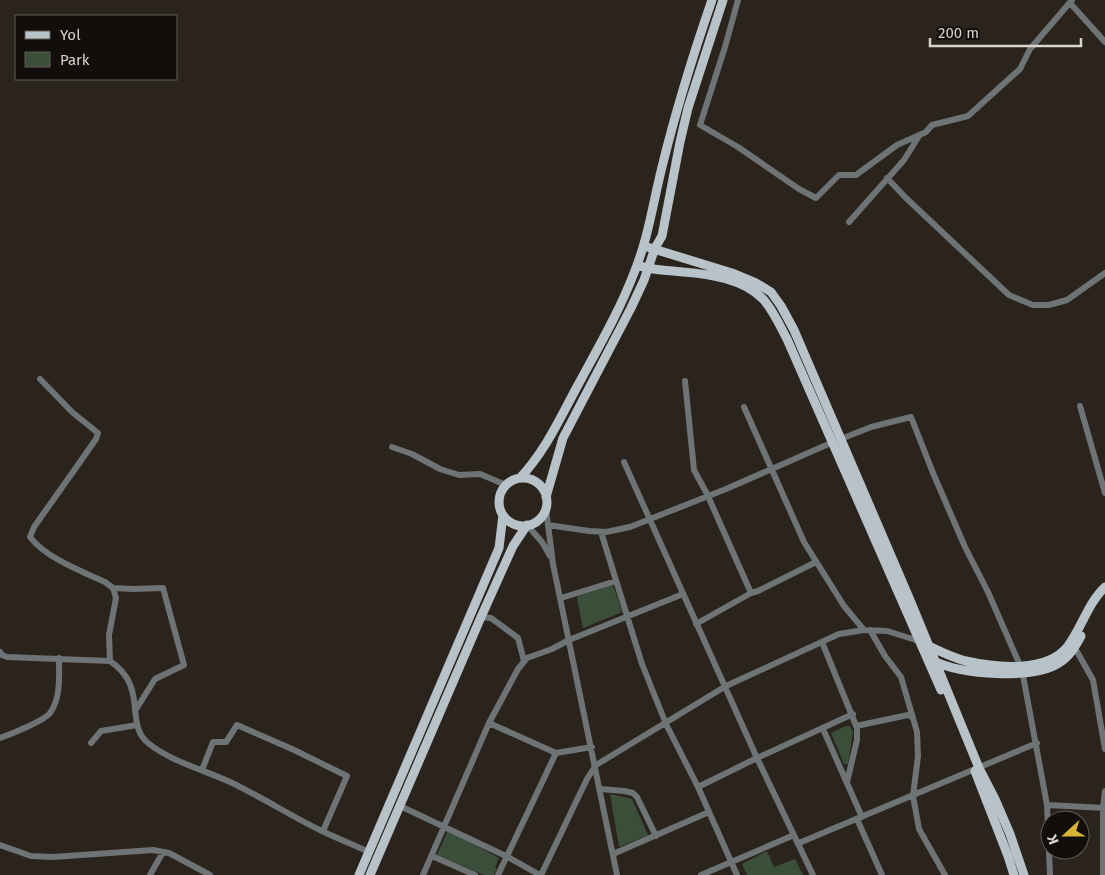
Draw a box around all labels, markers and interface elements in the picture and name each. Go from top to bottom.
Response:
legend [15,15,178,80]
scale bar [930,15,1081,47]
text: 200 m [938,24,979,42]
text: Yol [60,26,81,44]
text: Park [60,51,90,69]
north arrow [1040,810,1090,860]
text: K [1043,831,1063,847]

